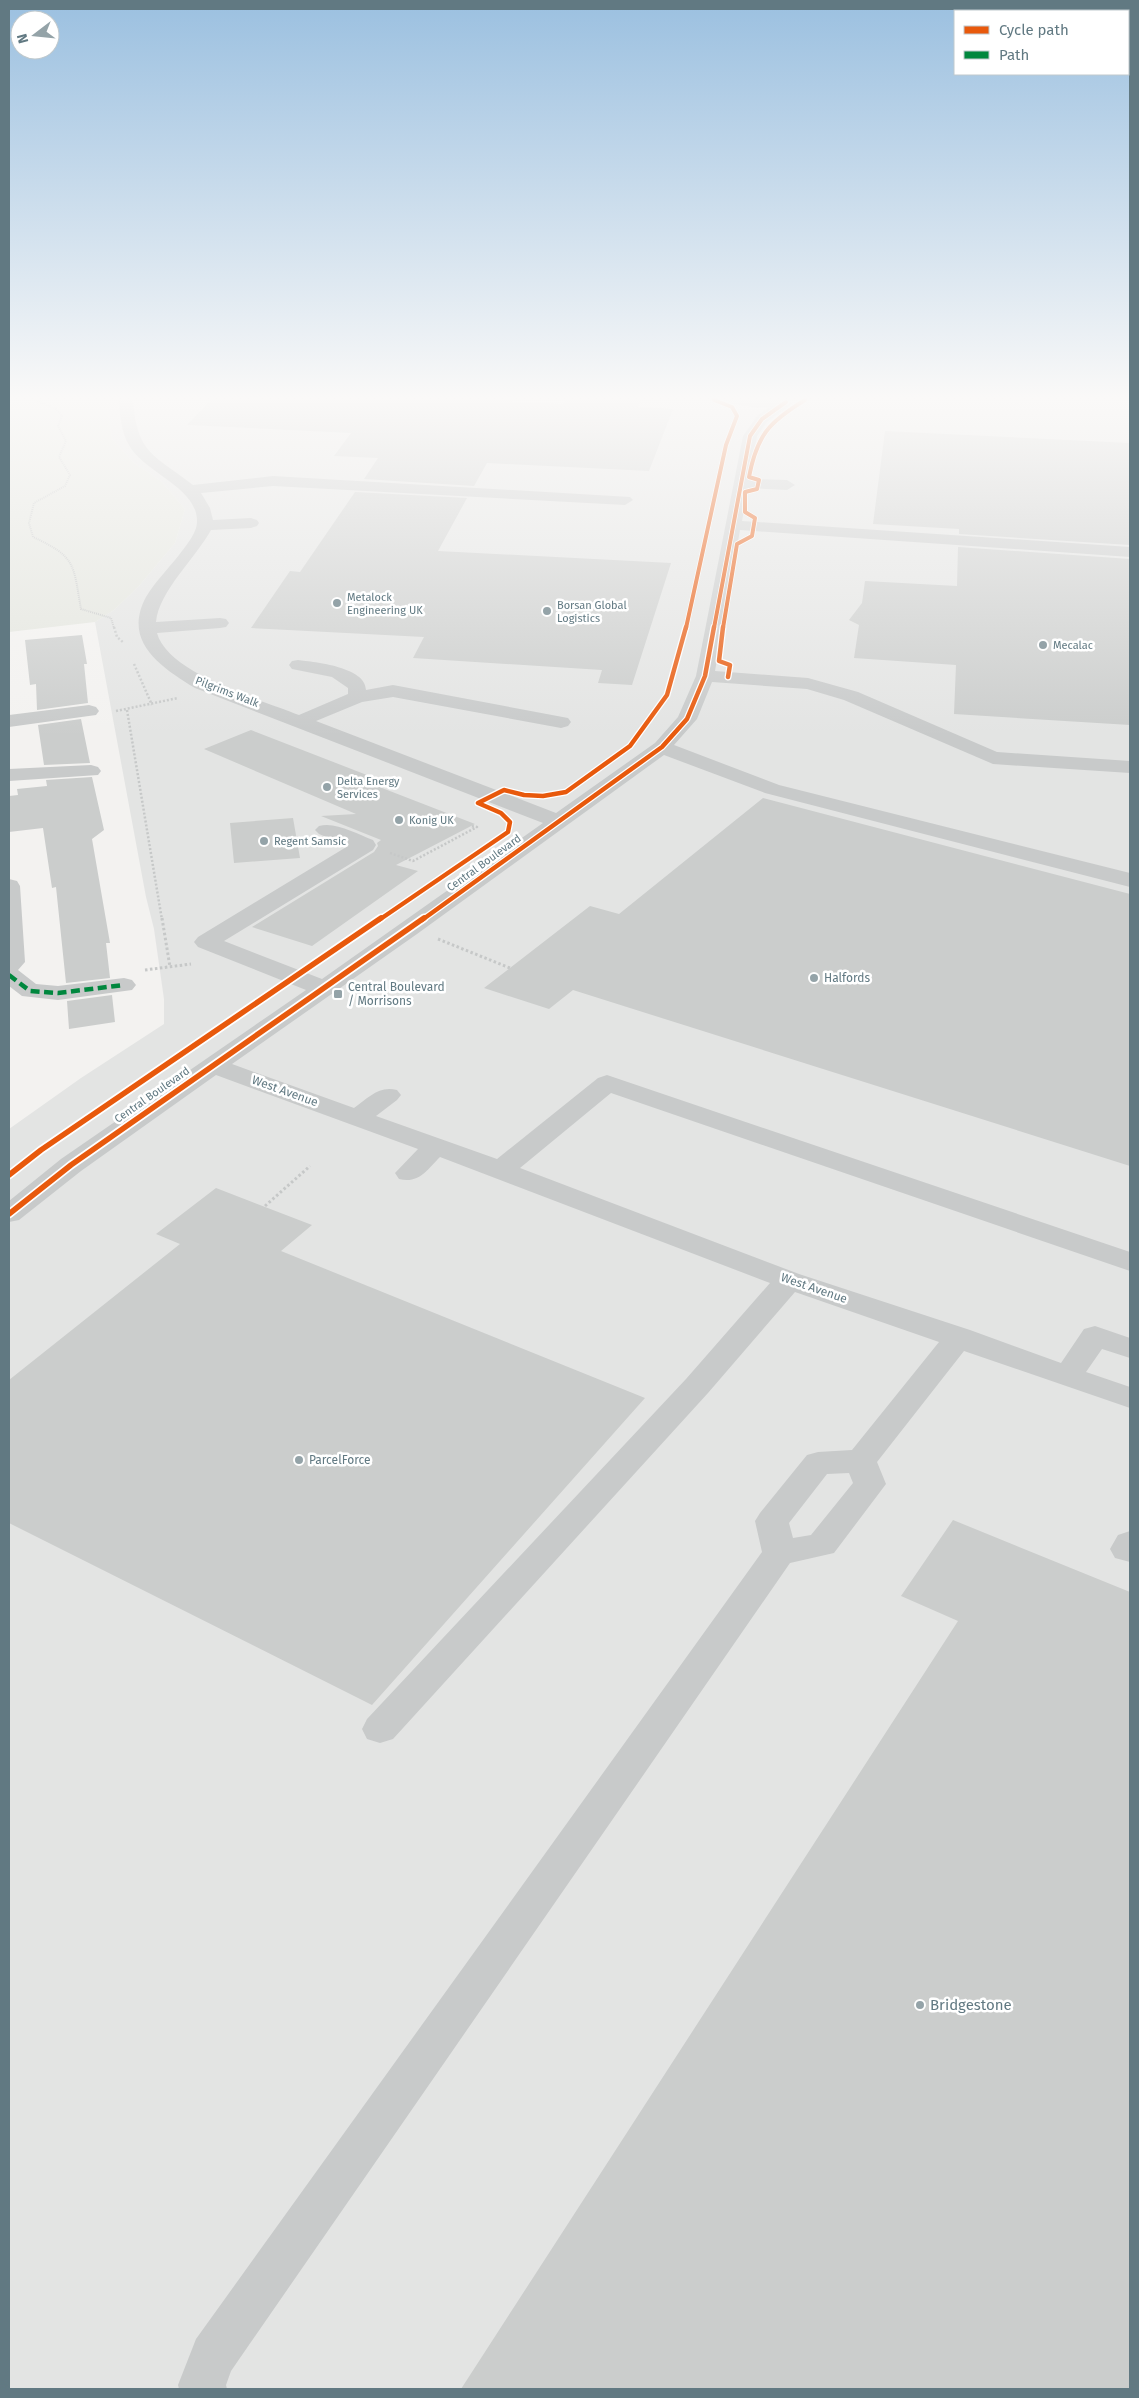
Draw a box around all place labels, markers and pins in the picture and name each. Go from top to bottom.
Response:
place label: Metalock Engineering UK [347,591,423,617]
marker: Metalock Engineering UK [331,597,343,609]
place label: Borsan Global Logistics [557,599,627,625]
marker: Borsan Global Logistics [541,605,553,617]
marker: Mecalac [1037,639,1049,651]
place label: Mecalac [1053,639,1093,652]
place label: Delta Energy Services [337,775,400,801]
marker: Delta Energy Services [321,781,333,793]
marker: Konig UK [393,814,405,826]
place label: Konig UK [409,814,454,827]
marker: Regent Samsic [258,835,270,847]
place label: Regent Samsic [274,835,346,848]
place label: Halfords [824,971,870,985]
marker: Halfords [808,972,820,984]
place label: Central Boulevard / Morrisons [348,980,445,1008]
marker: Central Boulevard / Morrisons [332,988,344,1000]
place label: ParcelForce [309,1453,370,1467]
marker: ParcelForce [293,1454,305,1466]
place label: Bridgestone [930,1996,1012,2014]
marker: Bridgestone [914,1999,926,2011]

